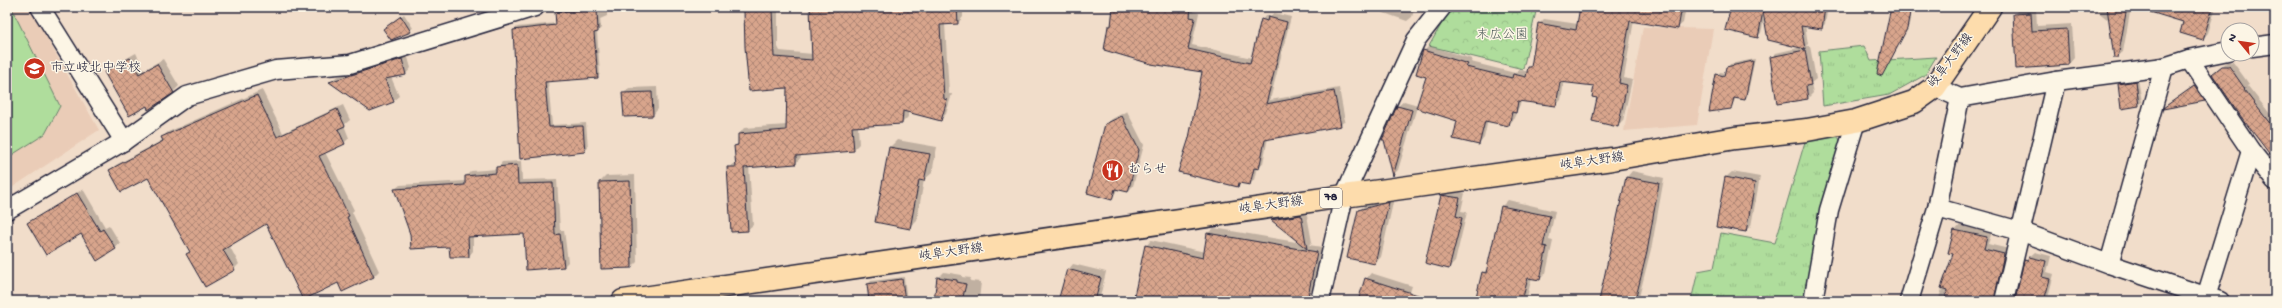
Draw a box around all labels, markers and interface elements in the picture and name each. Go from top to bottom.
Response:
north arrow [2220,22,2260,62]
park label: 末広公園 [1476,27,1528,43]
street label: 岐阜大野線 [1925,29,1977,91]
text: N [2226,32,2240,44]
school or university icon: 市立岐北中学校 [22,55,48,81]
place label: 市立岐北中学校 [50,61,141,76]
street label: 岐阜大野線 [1559,149,1626,174]
restaurant icon: むらせ [1100,157,1126,183]
place label: むらせ [1128,163,1167,178]
road number: 78 [1320,188,1342,208]
street label: 岐阜大野線 [1238,193,1305,218]
street label: 岐阜大野線 [918,240,985,265]

